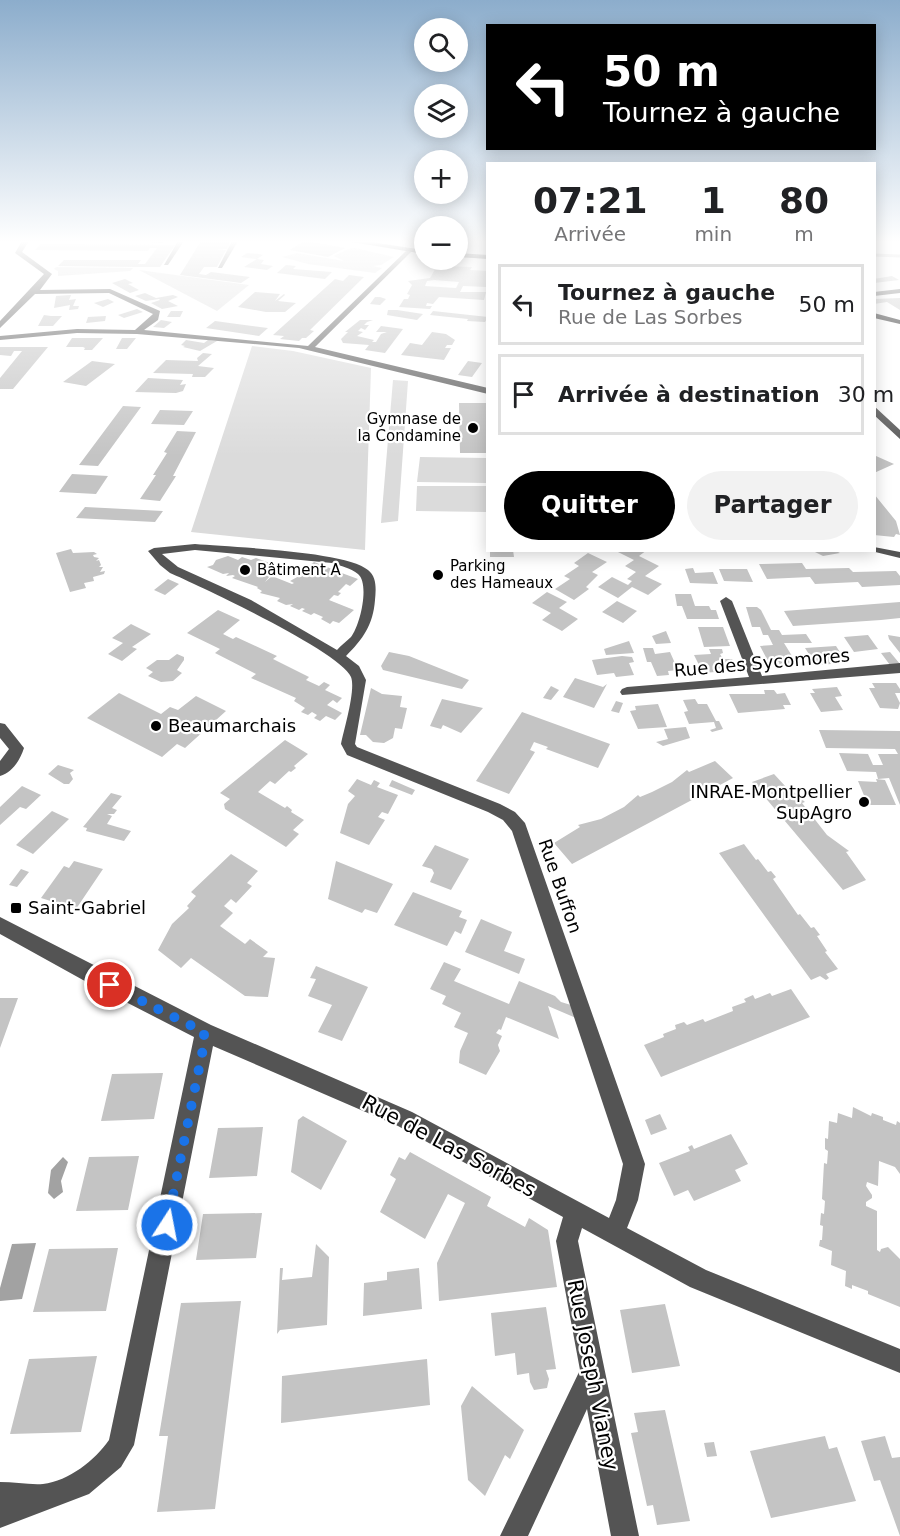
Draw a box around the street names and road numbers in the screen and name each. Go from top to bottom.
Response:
street label: Rue des Sycomores [673,644,851,681]
street label: Rue Buffon [535,836,586,936]
street label: Rue de Las Sorbes [358,1090,540,1202]
street label: Rue Joseph Vianey [563,1277,623,1473]

